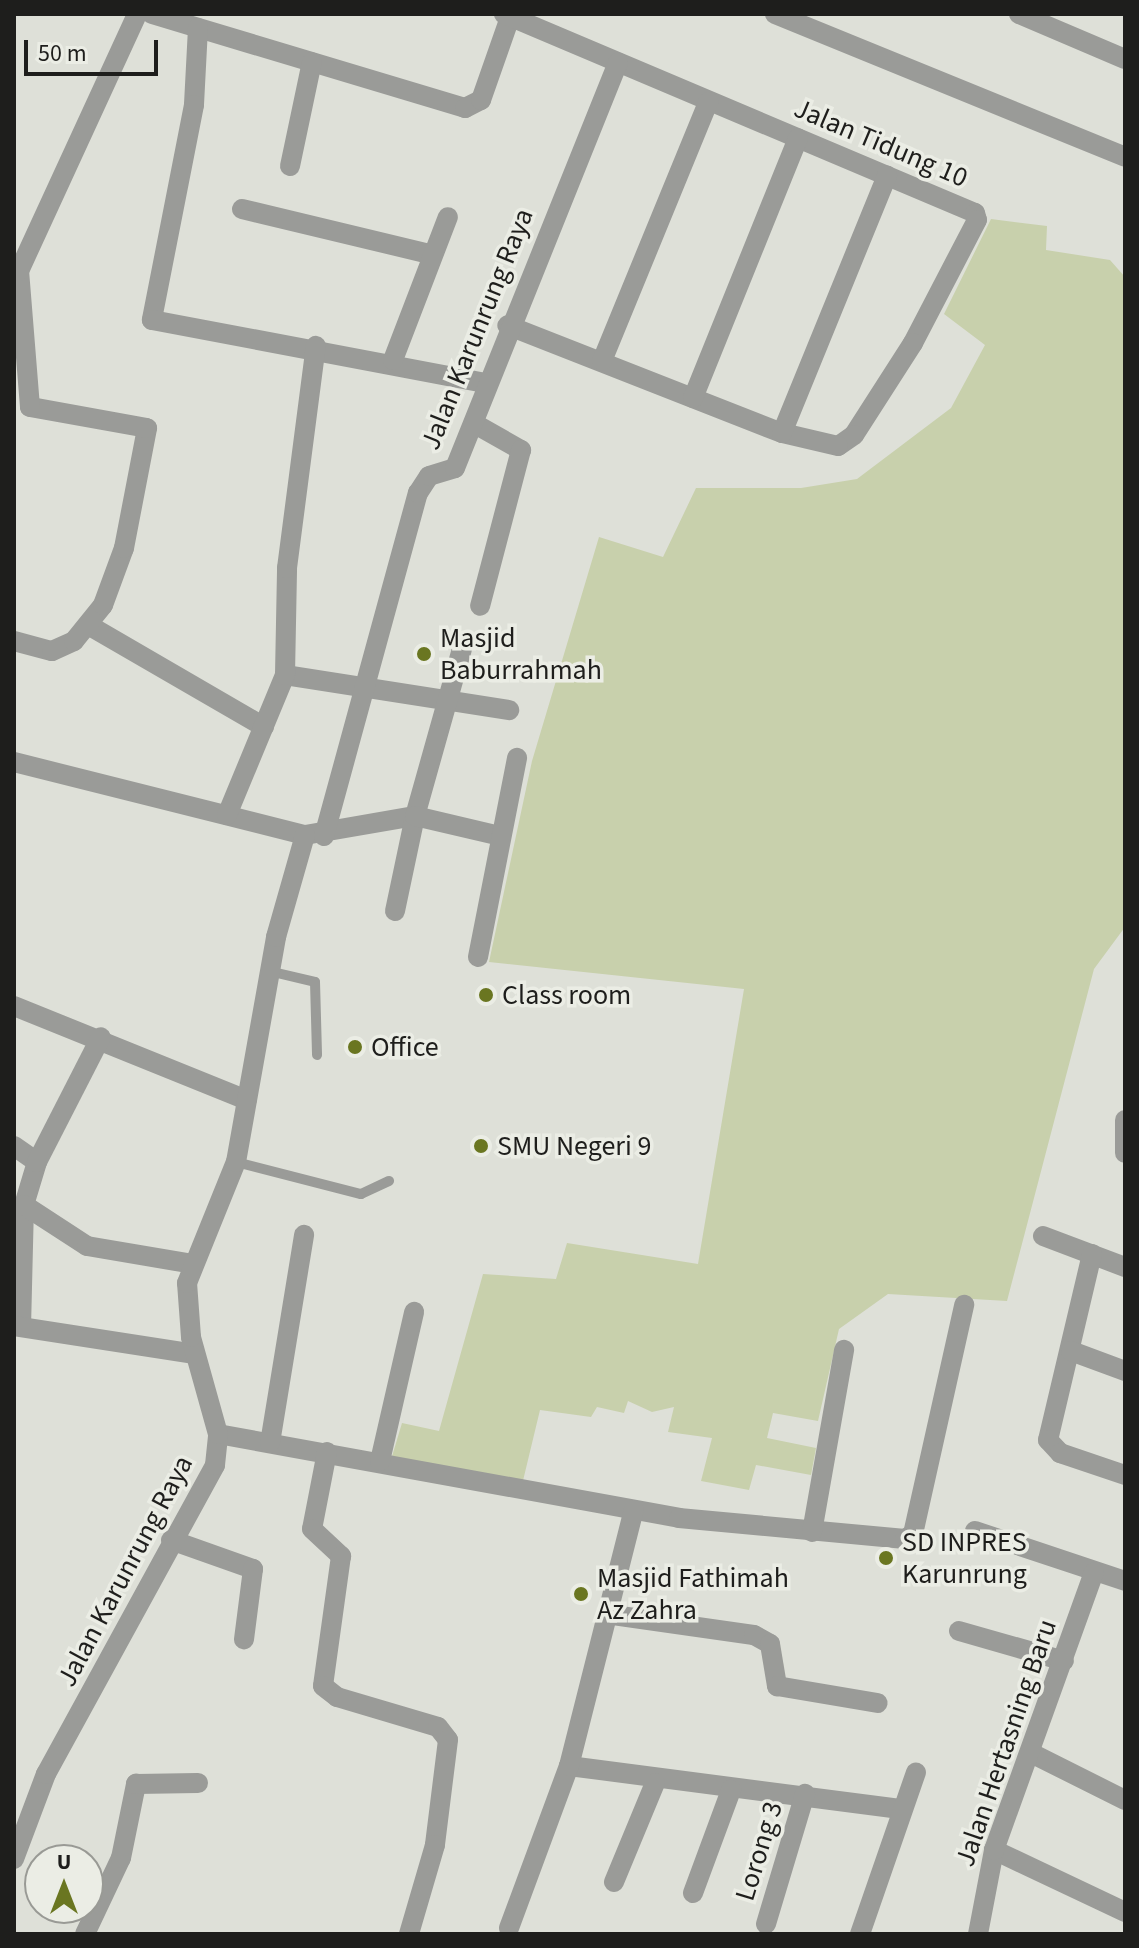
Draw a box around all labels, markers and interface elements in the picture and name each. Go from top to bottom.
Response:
scale bar [28,24,162,74]
text: 50 m [38,36,87,71]
street label: Jalan Tidung 10 [789,91,973,195]
street label: Jalan Karunrung Raya [413,204,541,454]
place label: Masjid Baburrahmah [440,621,602,687]
marker: Masjid Baburrahmah [415,645,433,663]
place label: Class room [502,978,631,1012]
marker: Class room [477,986,495,1004]
place label: Office [371,1030,439,1064]
marker: Office [346,1038,364,1056]
place label: SMU Negeri 9 [497,1129,651,1163]
marker: SMU Negeri 9 [472,1137,490,1155]
street label: Jalan Karunrung Raya [50,1450,200,1692]
place label: SD INPRES Karunrung [902,1525,1027,1591]
marker: SD INPRES Karunrung [877,1549,895,1567]
place label: Masjid Fathimah Az Zahra [597,1561,789,1627]
marker: Masjid Fathimah Az Zahra [572,1585,590,1603]
street label: Jalan Hertasning Baru [948,1615,1064,1871]
street label: Lorong 3 [728,1797,790,1905]
north arrow [24,1844,104,1924]
text: U [57,1846,71,1878]

